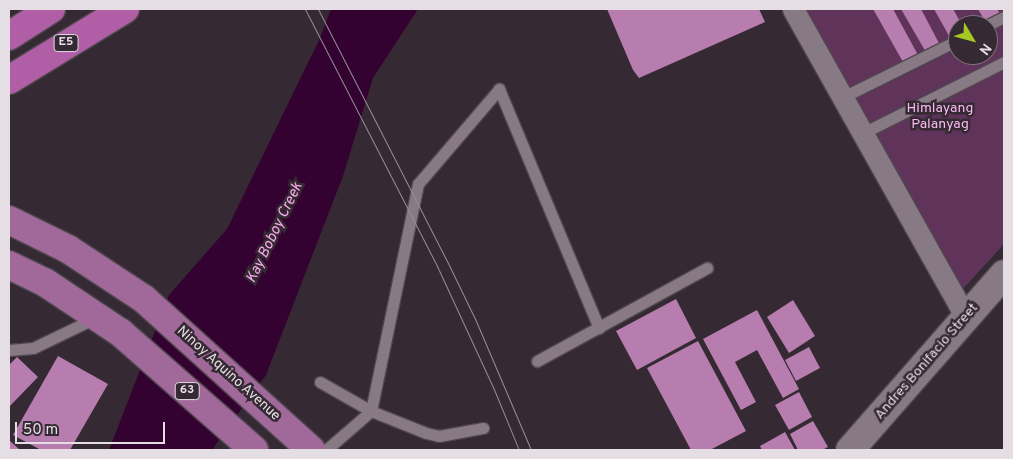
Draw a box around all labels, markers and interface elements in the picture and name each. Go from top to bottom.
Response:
north arrow [948,15,998,65]
road number: E5 [54,34,78,52]
text: N [975,40,994,58]
park label: Himlayang Palanyag [907,101,973,134]
water label: Kay Boboy Creek [243,180,307,286]
street label: Andres Bonifacio Street [872,300,982,424]
street label: Ninoy Aquino Avenue [172,323,284,425]
road number: 63 [174,382,200,401]
scale bar [18,412,168,444]
text: 50 m [23,421,58,440]

